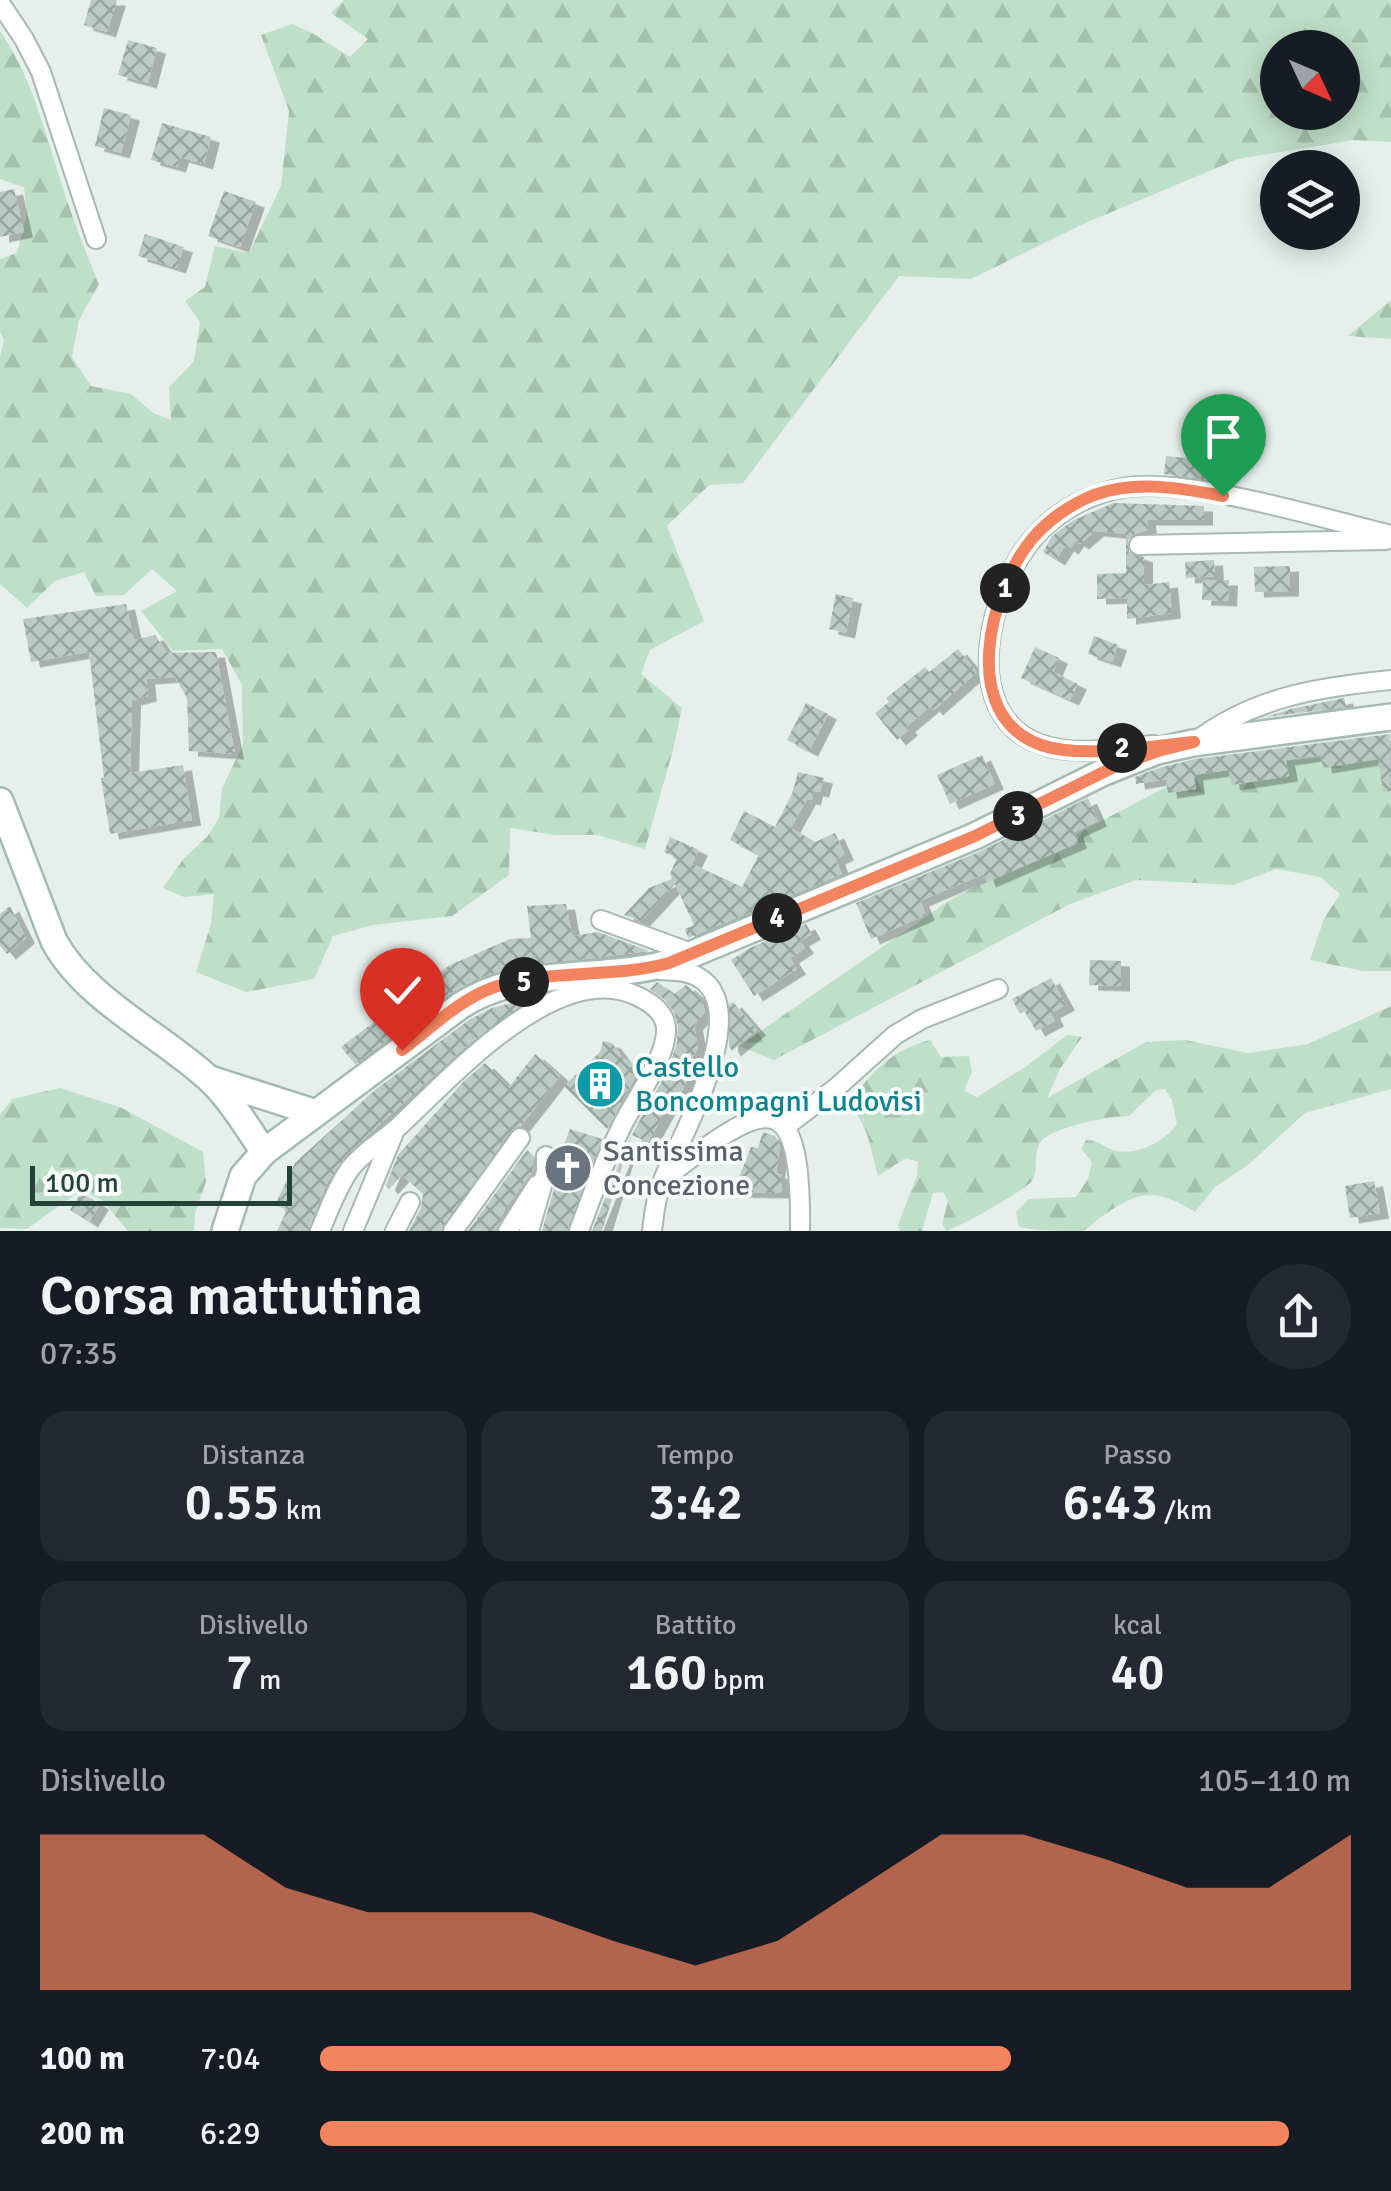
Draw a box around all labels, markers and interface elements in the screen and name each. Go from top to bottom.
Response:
north arrow [1260,30,1360,130]
map controls [1260,30,1360,250]
button: layers [1260,150,1360,250]
pin [1181,394,1266,497]
icon: arrive [1196,409,1251,464]
pin: 1 [980,563,1030,613]
text: 1 [997,571,1013,605]
pin: 2 [1097,723,1147,773]
text: 2 [1114,731,1130,765]
pin: 3 [993,791,1043,841]
text: 3 [1010,799,1026,833]
pin: 4 [752,893,802,943]
text: 4 [769,901,785,935]
pin [360,948,445,1051]
pin: 5 [499,957,549,1007]
icon: check [375,963,430,1018]
text: 5 [516,965,532,999]
place label: Castello Boncompagni Ludovisi [635,1049,922,1120]
building icon: Castello Boncompagni Ludovisi [574,1058,626,1110]
place label: Santissima Concezione [603,1133,750,1204]
church icon: Santissima Concezione [542,1142,594,1194]
scale bar [30,1161,292,1206]
text: 100 m [45,1166,119,1200]
text: Corsa mattutina [40,1262,423,1330]
button: share [1246,1264,1351,1369]
text: 07:35 [40,1334,118,1373]
text: Distanza [202,1438,305,1472]
text: Tempo [657,1438,734,1472]
text: Passo [1103,1438,1172,1472]
text: 0.55 [185,1472,280,1534]
text: 3:42 [648,1472,743,1534]
text: 6:43 [1063,1472,1158,1534]
text: km [280,1493,322,1527]
text: /km [1158,1493,1212,1527]
text: Dislivello [198,1608,309,1642]
text: Battito [654,1608,737,1642]
text: kcal [1113,1608,1162,1642]
text: 7 [226,1642,253,1704]
text: 160 [626,1642,707,1704]
text: 40 [1110,1642,1165,1704]
text: m [253,1663,281,1697]
text: bpm [707,1663,765,1697]
text: Dislivello [40,1761,166,1800]
text: 105–110 m [1198,1761,1351,1800]
text: 100 m [40,2039,125,2078]
text: 7:04 [200,2039,260,2078]
text: 200 m [40,2114,125,2153]
text: 6:29 [200,2114,260,2153]

